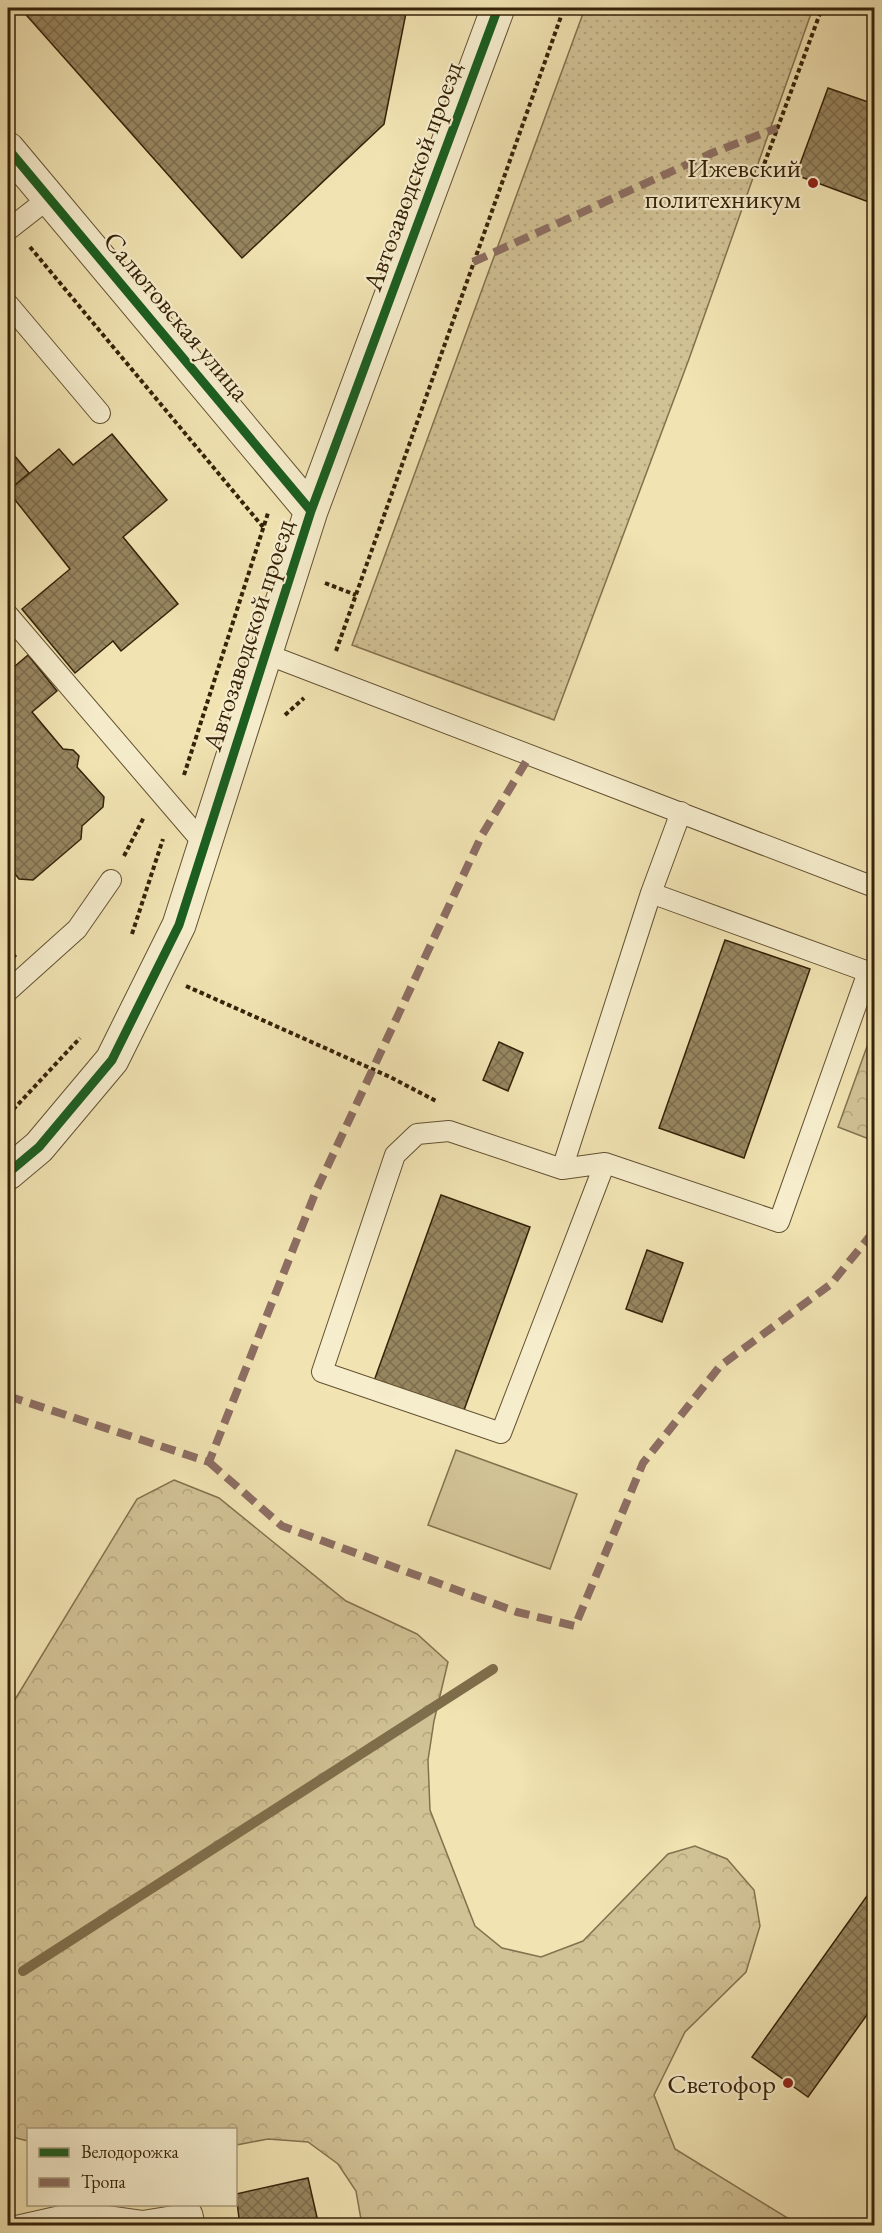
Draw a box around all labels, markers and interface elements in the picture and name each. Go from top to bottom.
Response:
street label: Автозаводской проезд [354,57,470,296]
place label: Ижевский политехникум [645,150,801,216]
marker: Ижевский политехникум [806,176,820,190]
street label: Салютовская улица [96,224,258,408]
street label: Автозаводской проезд [194,515,302,756]
place label: Светофор [667,2066,776,2101]
marker: Светофор [781,2076,795,2090]
legend [27,2128,237,2206]
text: Велодорожка [81,2140,180,2163]
text: Тропа [81,2170,127,2193]

